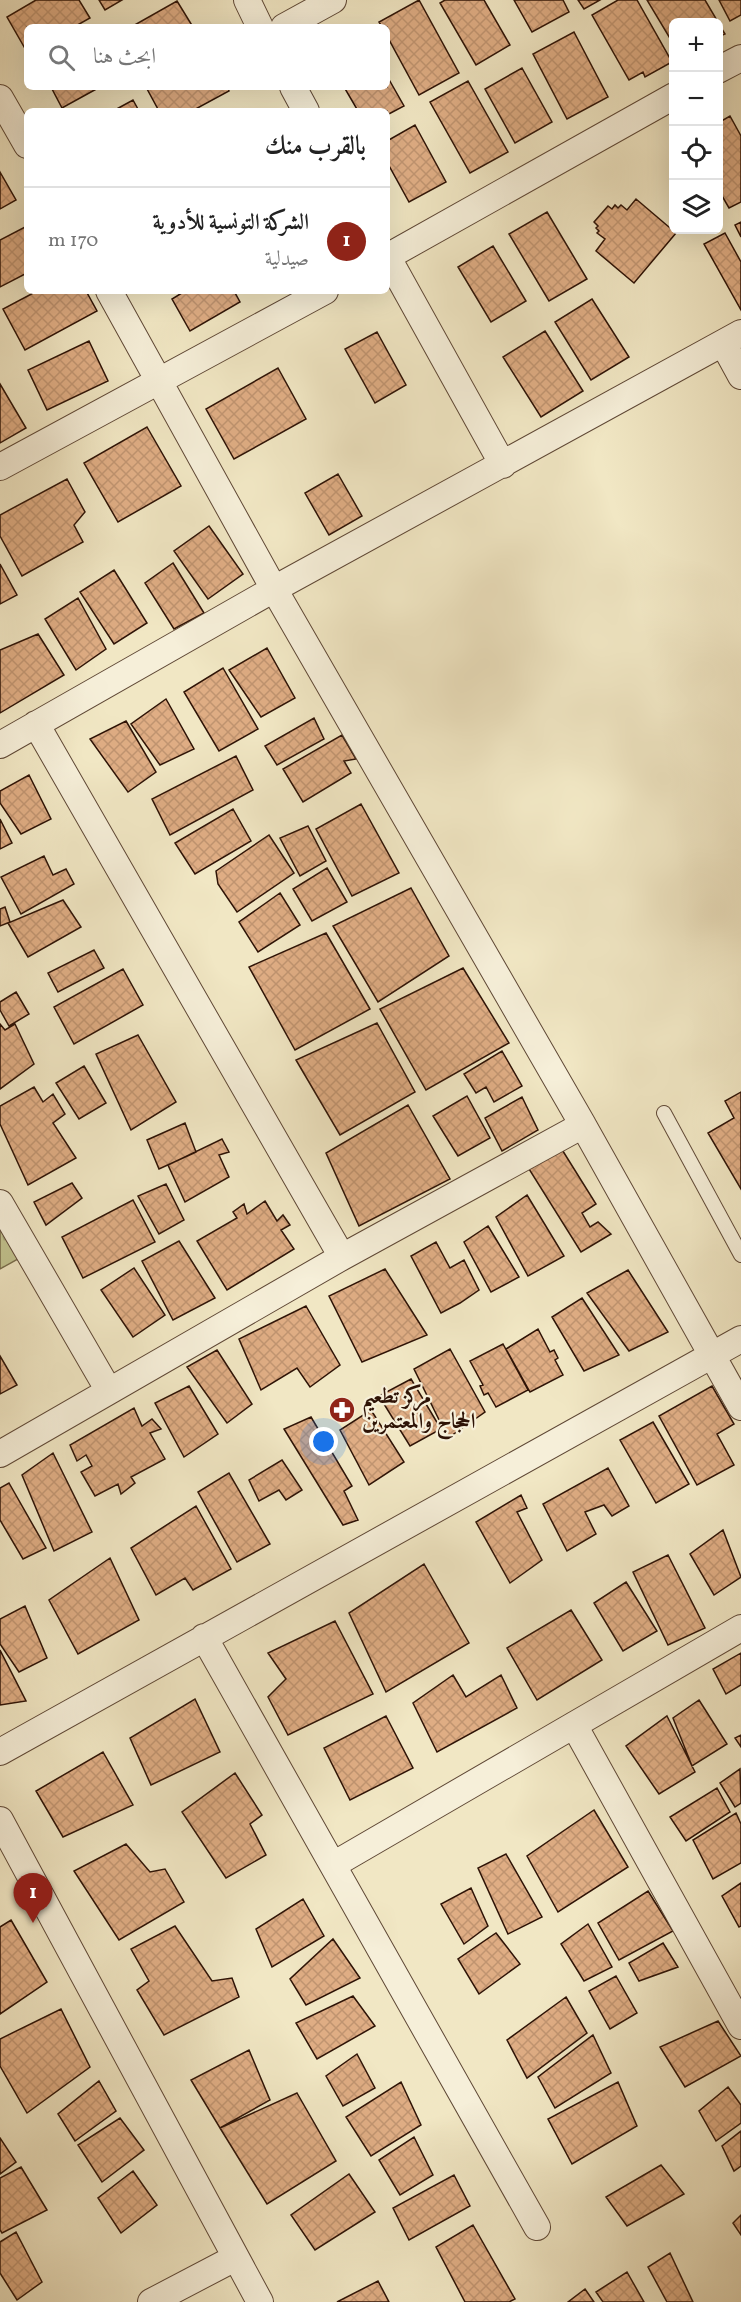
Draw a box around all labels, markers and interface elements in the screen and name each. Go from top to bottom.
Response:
map controls [669,18,723,234]
button: + [669,18,723,72]
search box [24,24,390,90]
icon: search [45,41,78,74]
text: ابحث هنا [93,42,156,73]
button: − [669,72,723,126]
button: locate [669,126,723,180]
text: بالقرب منك [265,129,366,165]
button: layers [669,180,723,234]
text: الشركة التونسية للأدوية [152,208,309,239]
text: 170 m [48,227,98,255]
text: 1 [342,227,351,255]
text: صيدلية [265,246,309,274]
place label: مركز تطعيم الحجاج والمعتمرين [362,1382,476,1440]
pharmacy icon: مركز تطعيم الحجاج والمعتمرين [327,1395,357,1425]
your location [309,1427,338,1456]
pin: 1 [14,1874,52,1923]

